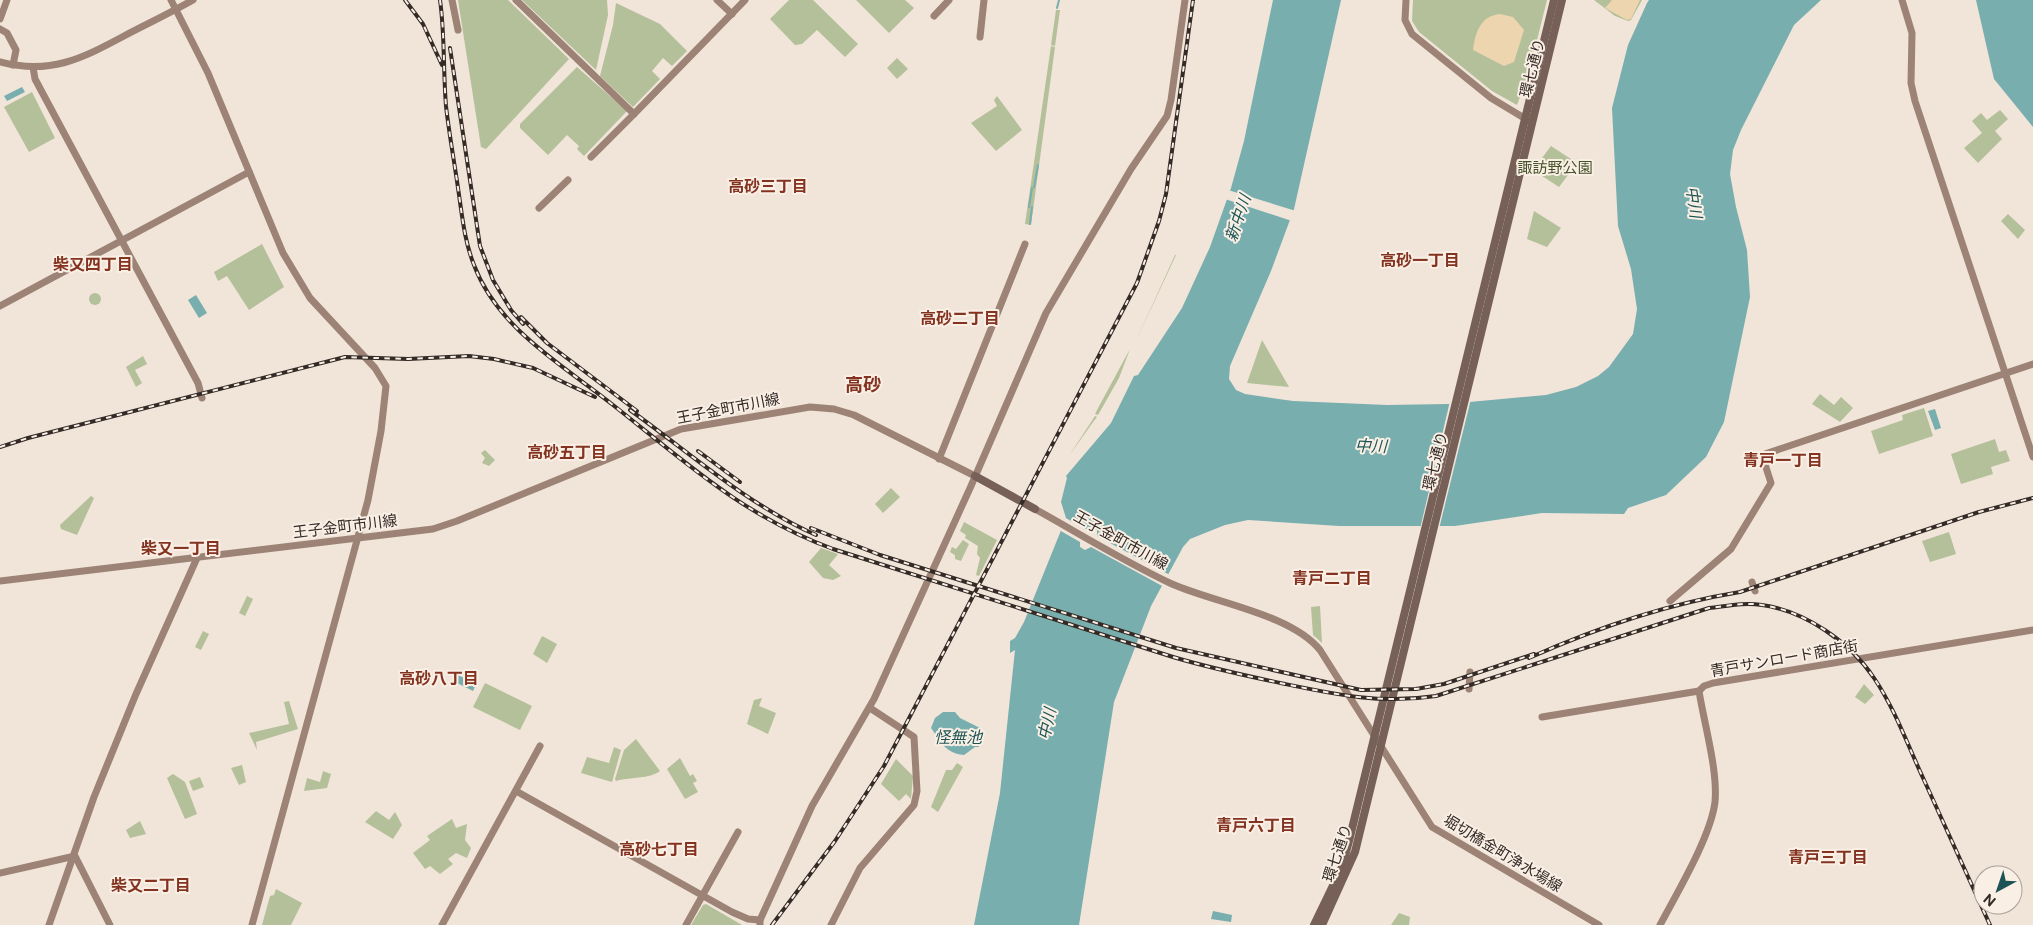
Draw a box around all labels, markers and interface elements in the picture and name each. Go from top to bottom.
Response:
street label: 環七通り [1516,37,1548,99]
park label: 諏訪野公園 [1517,159,1593,176]
district label: 高砂三丁目 [728,177,808,196]
water label: 中川 [1682,185,1706,221]
water label: 新中川 [1221,190,1255,244]
district label: 高砂一丁目 [1380,251,1460,270]
district label: 柴又四丁目 [53,255,133,274]
district label: 高砂二丁目 [920,309,1000,328]
district label: 高砂 [845,374,881,395]
street label: 王子金町市川線 [675,390,781,426]
street label: 環七通り [1419,430,1451,492]
water label: 中川 [1355,436,1389,456]
district label: 高砂五丁目 [527,443,607,462]
district label: 青戸一丁目 [1743,451,1823,470]
street label: 王子金町市川線 [1071,507,1171,573]
street label: 王子金町市川線 [292,511,398,541]
district label: 柴又一丁目 [141,539,221,558]
district label: 青戸二丁目 [1292,569,1372,588]
street label: 青戸サンロード商店街 [1709,637,1859,679]
district label: 高砂八丁目 [399,669,479,688]
water label: 中川 [1034,704,1060,742]
water label: 怪無池 [934,728,984,747]
street label: 堀切橋金町浄水場線 [1441,811,1565,895]
district label: 青戸六丁目 [1216,816,1296,835]
street label: 環七通り [1319,822,1355,884]
district label: 高砂七丁目 [619,840,699,859]
district label: 青戸三丁目 [1788,848,1868,867]
north arrow [1973,865,2023,915]
district label: 柴又二丁目 [111,876,191,895]
text: N [1980,890,1999,910]

